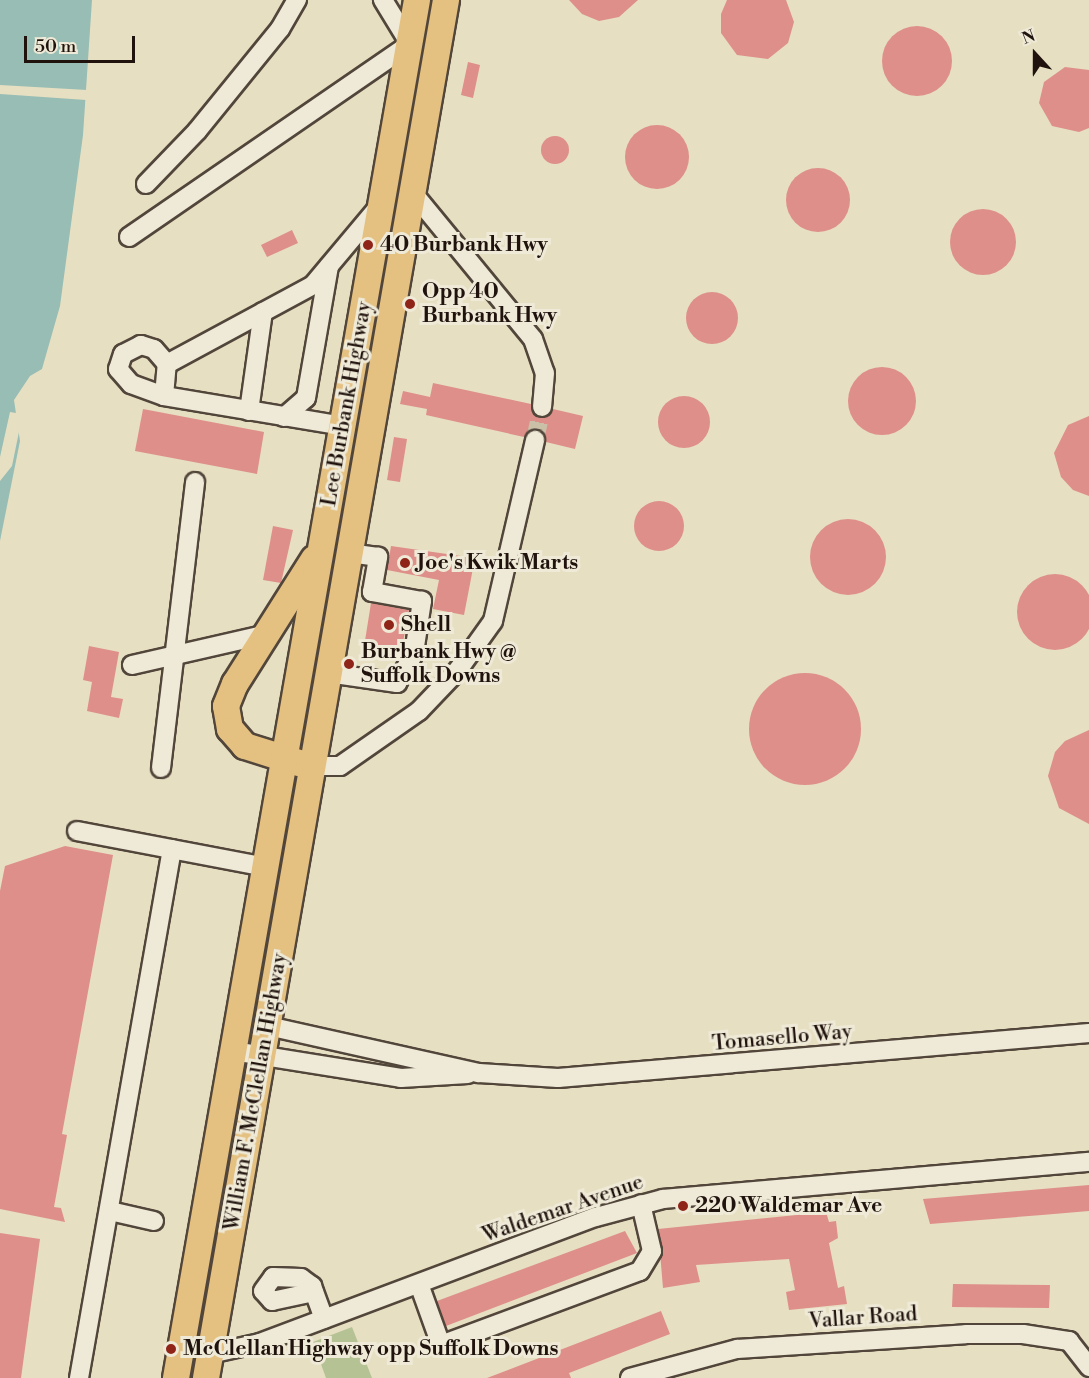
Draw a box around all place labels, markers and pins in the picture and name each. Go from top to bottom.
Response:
place label: 40 Burbank Hwy [380,232,548,258]
marker: 40 Burbank Hwy [361,238,375,252]
place label: Opp 40 Burbank Hwy [422,279,557,329]
marker: Opp 40 Burbank Hwy [403,297,417,311]
place label: Joe's Kwik Marts [417,550,578,576]
marker: Joe's Kwik Marts [398,556,412,570]
place label: Shell [401,612,451,638]
marker: Shell [382,618,396,632]
place label: Burbank Hwy @ Suffolk Downs [361,639,517,689]
marker: Burbank Hwy @ Suffolk Downs [342,657,356,671]
place label: 220 Waldemar Ave [695,1193,882,1219]
marker: 220 Waldemar Ave [676,1199,690,1213]
place label: McClellan Highway opp Suffolk Downs [183,1336,559,1362]
marker: McClellan Highway opp Suffolk Downs [164,1342,178,1356]

